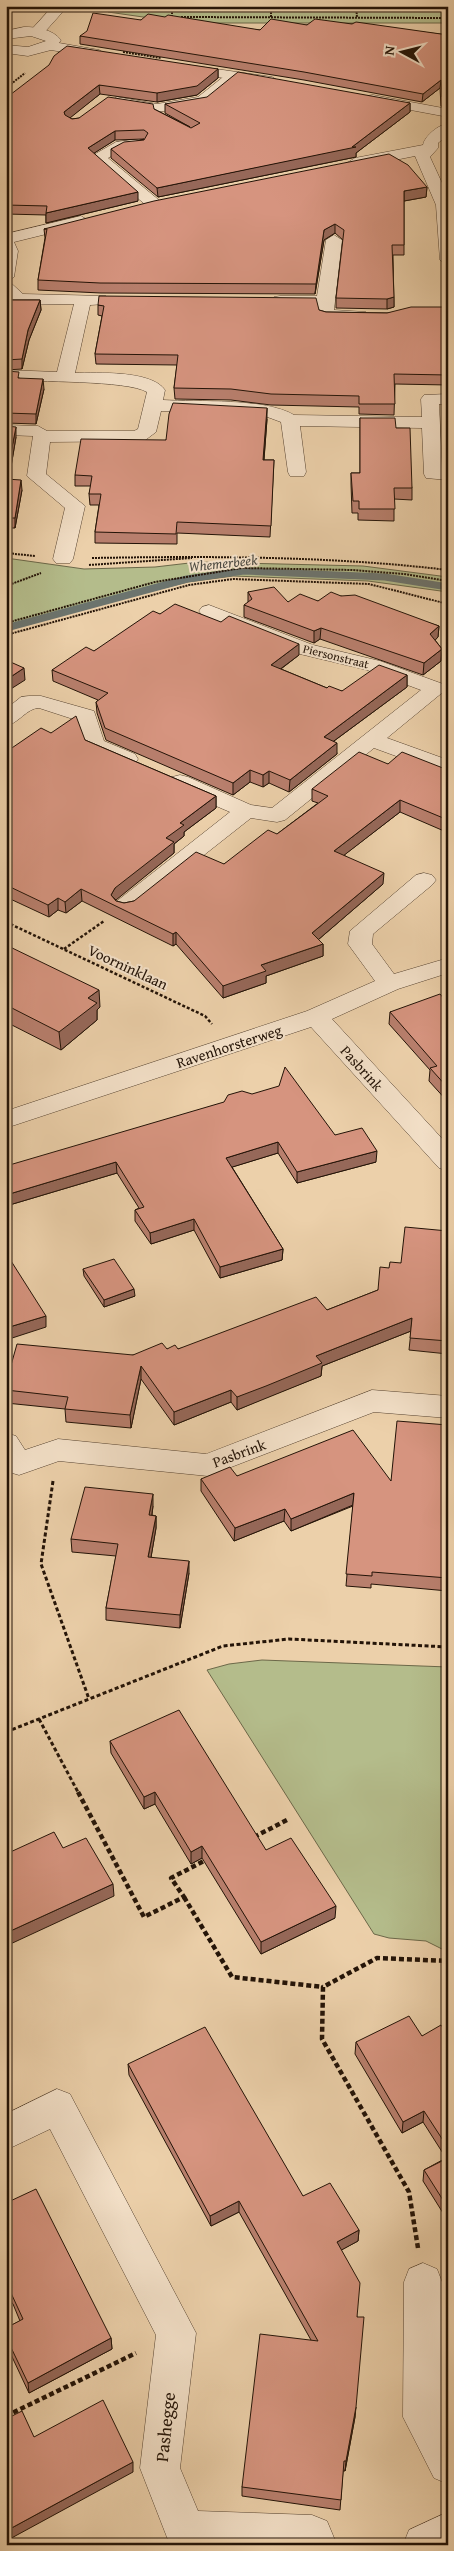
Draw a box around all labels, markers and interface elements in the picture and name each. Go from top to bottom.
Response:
north arrow [376,28,426,78]
text: N [379,44,400,56]
water label: Whemerbeek [188,549,259,577]
street label: Piersonstraat [301,640,372,673]
street label: Voorninklaan [85,939,172,995]
street label: Ravenhorsterweg [174,1019,285,1073]
street label: Pasbrink [336,1040,389,1096]
street label: Pasbrink [209,1434,269,1472]
street label: Pashegge [148,2391,182,2463]

